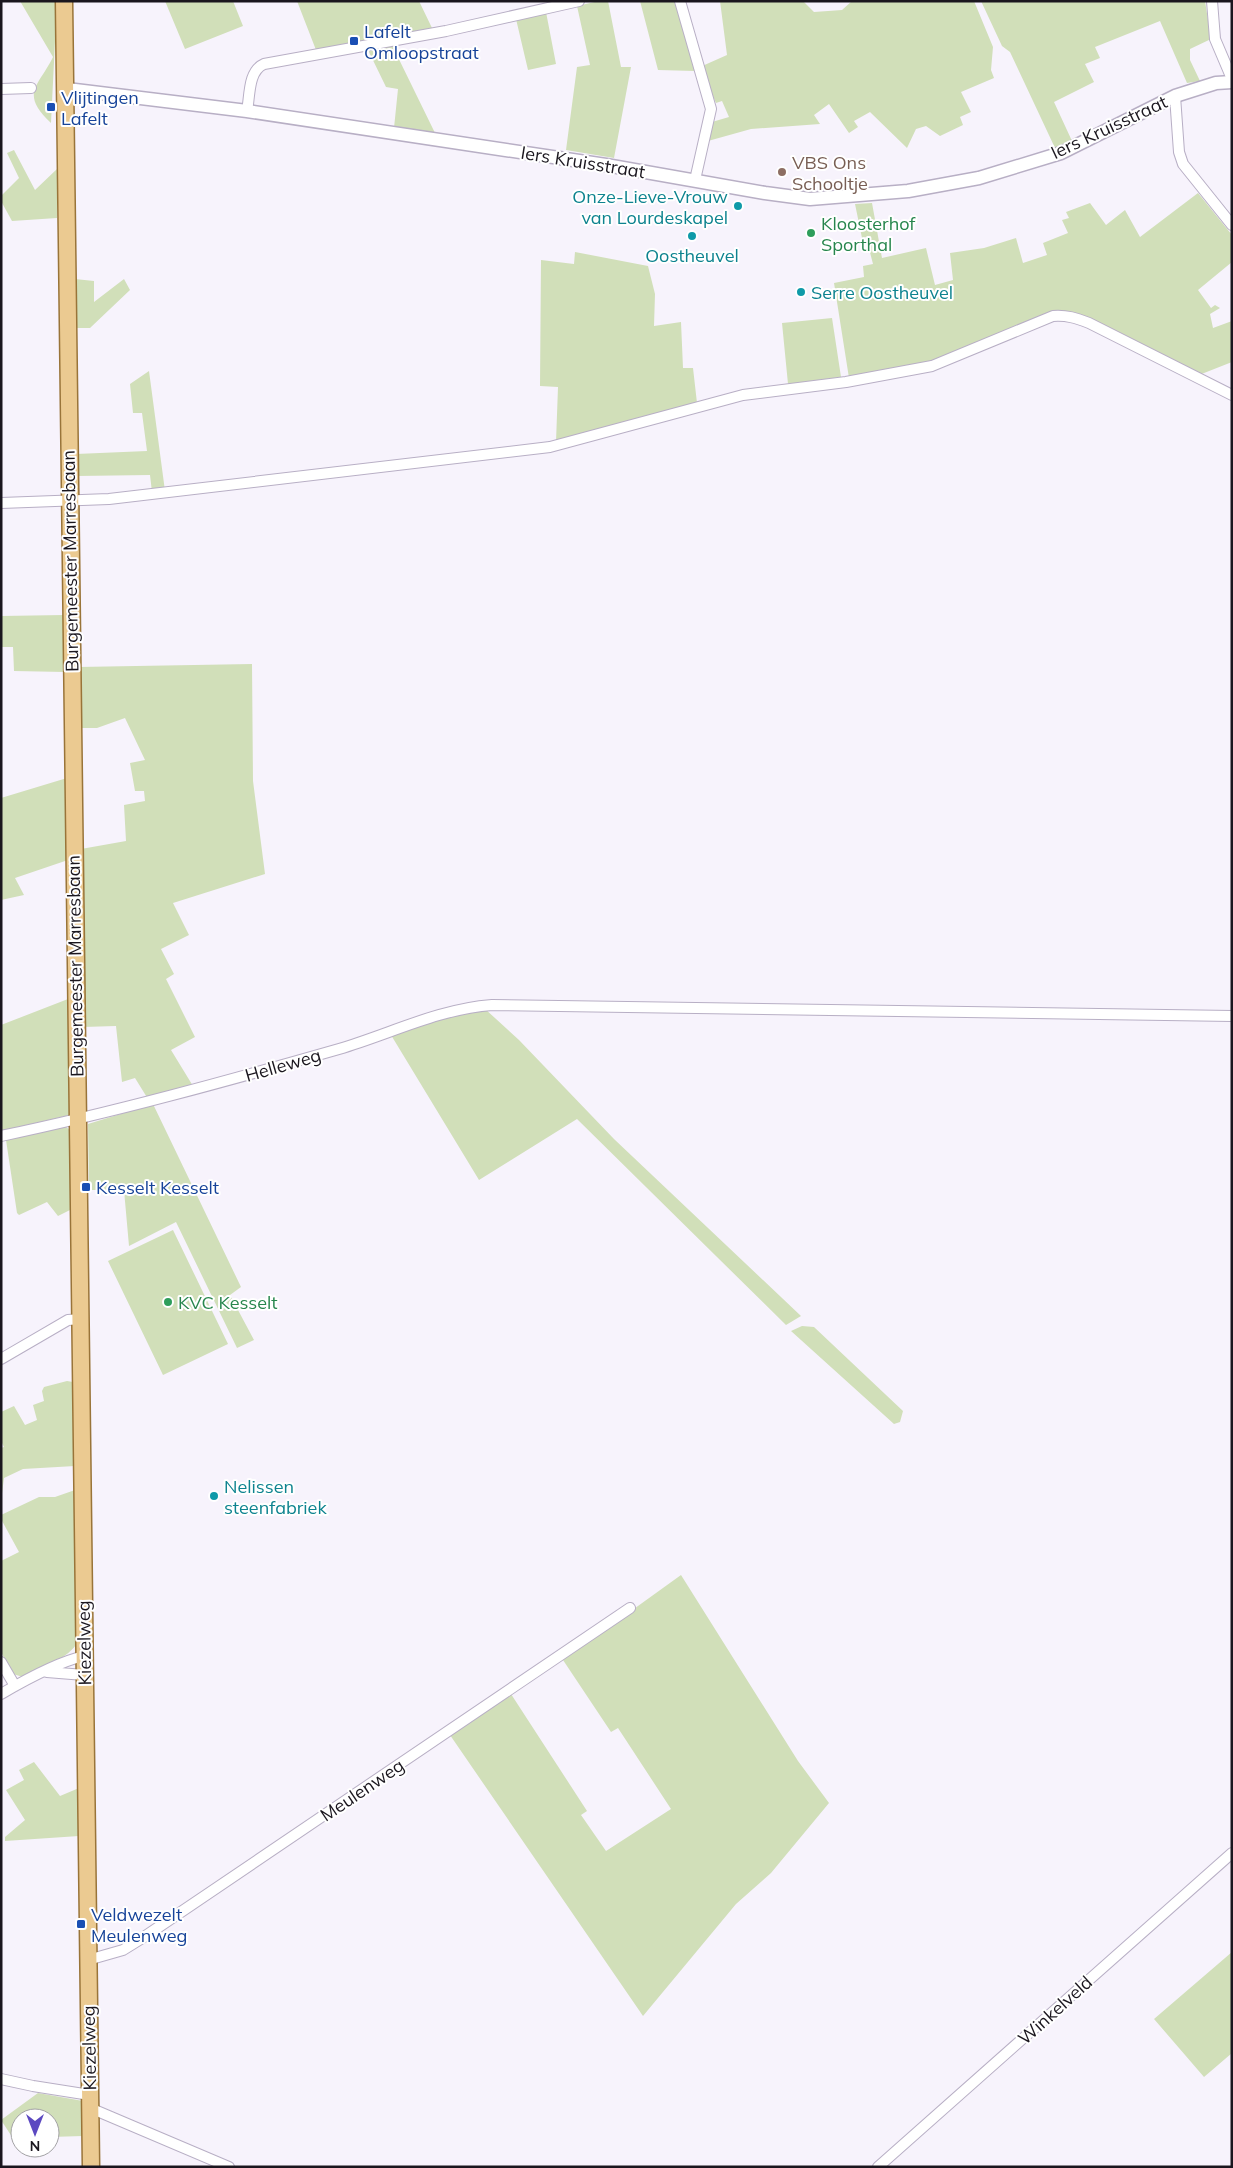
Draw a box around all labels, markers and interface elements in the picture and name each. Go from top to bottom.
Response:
place label: Lafelt Omloopstraat [364,20,479,64]
marker: Lafelt Omloopstraat [348,35,360,47]
place label: Vlijtingen Lafelt [61,86,139,130]
street label: Iers Kruisstraat [1047,90,1171,164]
marker: Vlijtingen Lafelt [45,101,57,113]
street label: Iers Kruisstraat [519,141,647,183]
place label: VBS Ons Schooltje [792,151,868,195]
marker: VBS Ons Schooltje [776,166,788,178]
place label: Onze-Lieve-Vrouw van Lourdeskapel [572,185,728,229]
marker: Onze-Lieve-Vrouw van Lourdeskapel [732,200,744,212]
place label: Kloosterhof Sporthal [821,212,916,256]
marker: Kloosterhof Sporthal [805,227,817,239]
marker: Oostheuvel [686,230,698,242]
place label: Oostheuvel [645,244,739,267]
place label: Serre Oostheuvel [811,281,953,304]
marker: Serre Oostheuvel [795,286,807,298]
street label: Burgemeester Marresbaan [57,450,83,672]
street label: Burgemeester Marresbaan [62,855,88,1077]
street label: Helleweg [242,1043,324,1087]
place label: Kesselt Kesselt [96,1176,219,1199]
marker: Kesselt Kesselt [80,1181,92,1193]
place label: KVC Kesselt [178,1291,278,1314]
marker: KVC Kesselt [162,1296,174,1308]
place label: Nelissen steenfabriek [224,1475,327,1519]
marker: Nelissen steenfabriek [208,1490,220,1502]
street label: Kiezelweg [72,1600,96,1686]
street label: Meulenweg [316,1754,408,1826]
place label: Veldwezelt Meulenweg [91,1903,187,1947]
marker: Veldwezelt Meulenweg [75,1918,87,1930]
street label: Winkelveld [1013,1971,1097,2049]
street label: Kiezelweg [77,2005,101,2091]
north arrow [10,2108,60,2158]
text: N [30,2137,40,2155]

